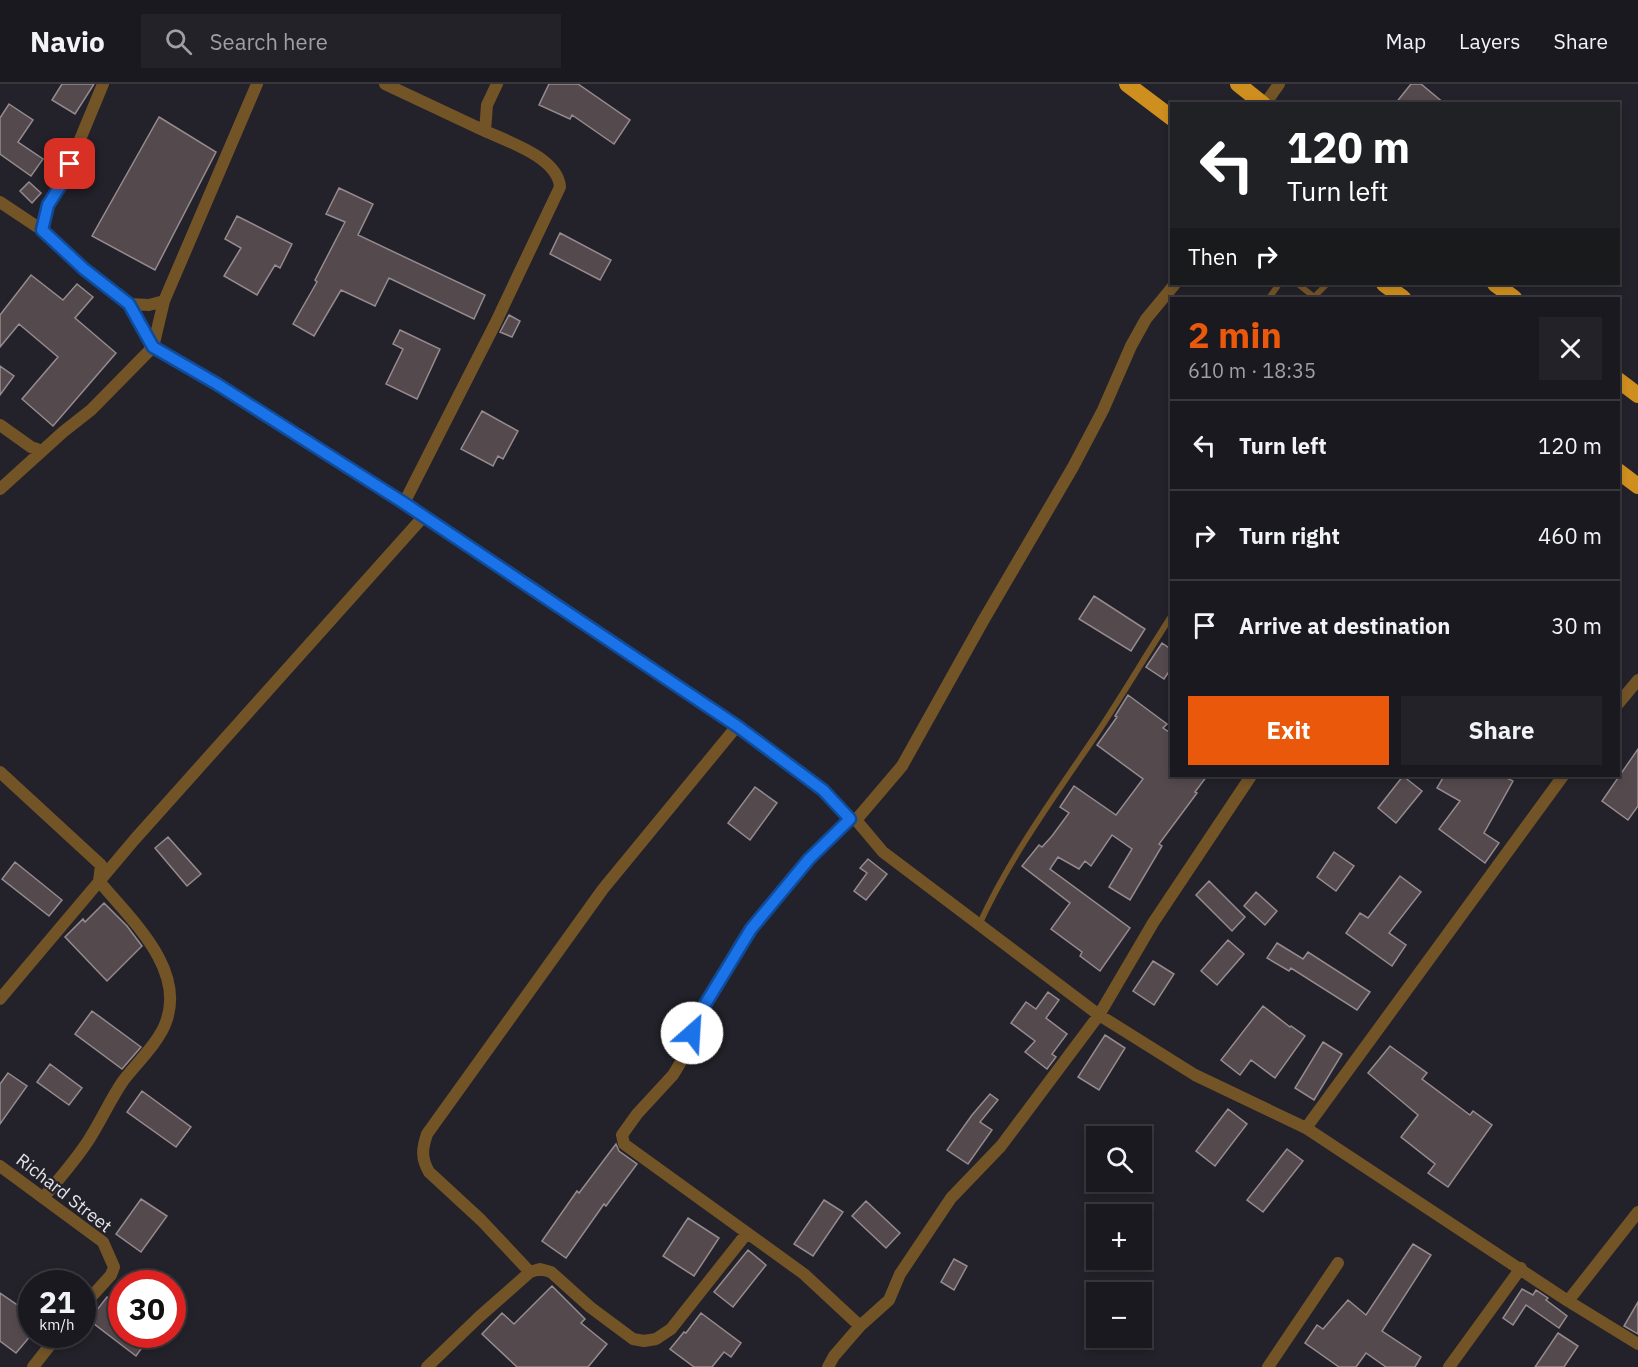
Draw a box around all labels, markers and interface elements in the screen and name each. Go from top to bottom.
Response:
search box [141,14,561,68]
text: Navio [30,23,105,60]
icon: search [162,25,195,58]
text: Search here [210,27,328,56]
text: Map [1386,27,1426,55]
text: Layers [1459,27,1521,55]
text: Share [1554,27,1608,55]
text: 120 m [1287,120,1410,175]
icon: left [1188,126,1266,204]
pin [44,138,95,189]
icon: arrive [53,147,86,180]
text: Turn left [1287,173,1388,208]
icon: right [1250,240,1283,273]
text: Then [1188,242,1238,271]
text: 2 min [1188,311,1282,358]
button: close [1539,317,1602,380]
text: 610 m · 18:35 [1188,357,1316,384]
icon: left [1188,429,1221,462]
text: Turn left [1239,431,1327,460]
text: 120 m [1538,431,1602,460]
icon: right [1188,519,1221,552]
text: Turn right [1239,521,1340,550]
text: 460 m [1538,521,1602,550]
icon: arrive [1188,609,1221,642]
text: Arrive at destination [1239,611,1450,640]
text: 30 m [1551,611,1602,640]
button: Exit [1188,696,1389,765]
button: Share [1401,696,1602,765]
position arrow [660,1001,724,1065]
map controls [1086,1126,1152,1348]
button: search [1086,1126,1152,1192]
street label: Richard Street [12,1148,117,1237]
button: + [1086,1204,1152,1270]
speed limit sign: 30 [108,1270,186,1348]
text: 21 [39,1282,75,1321]
button: − [1086,1282,1152,1348]
text: km/h [39,1315,75,1334]

